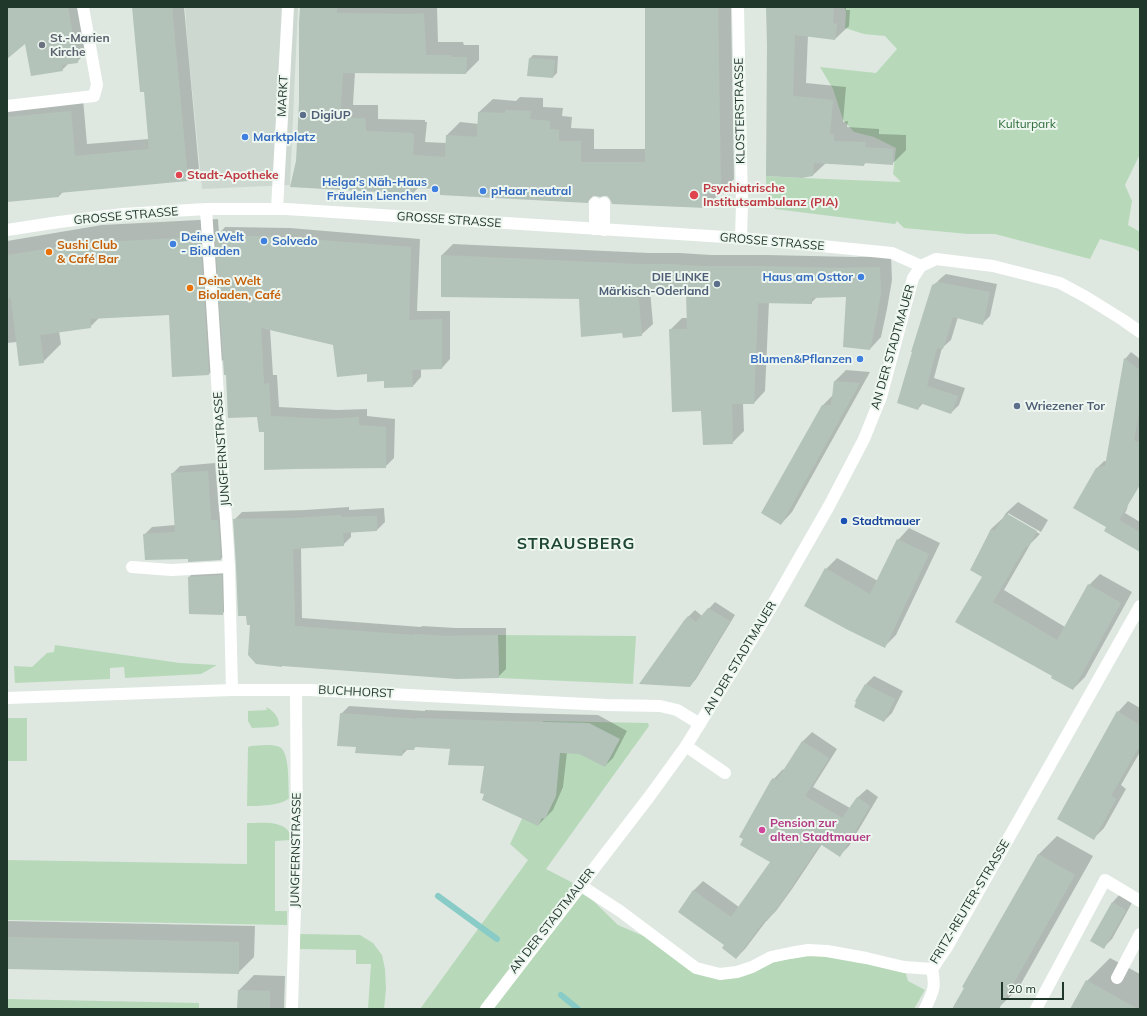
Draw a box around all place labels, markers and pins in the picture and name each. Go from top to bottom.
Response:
place label: St.-Marien Kirche [50,31,110,59]
marker: St.-Marien Kirche [37,40,47,50]
place label: DigiUP [311,108,351,122]
marker: DigiUP [298,110,308,120]
place label: Marktplatz [253,130,315,144]
marker: Marktplatz [240,132,250,142]
place label: Stadt-Apotheke [187,168,279,182]
marker: Stadt-Apotheke [174,170,184,180]
place label: Helga's Näh-Haus Fräulein Lienchen [322,175,427,203]
place label: Psychiatrische Institutsambulanz (PIA) [703,181,839,209]
marker: Helga's Näh-Haus Fräulein Lienchen [430,184,440,194]
place label: pHaar neutral [491,184,571,198]
marker: pHaar neutral [478,186,488,196]
marker: Psychiatrische Institutsambulanz (PIA) [688,189,700,201]
place label: Deine Welt - Bioladen [181,230,244,258]
place label: Solvedo [272,234,318,248]
marker: Solvedo [259,236,269,246]
place label: Sushi Club & Café Bar [57,238,119,266]
marker: Deine Welt - Bioladen [168,239,178,249]
marker: Sushi Club & Café Bar [44,247,54,257]
place label: DIE LINKE Märkisch-Oderland [599,270,709,298]
place label: Haus am Osttor [762,270,853,284]
marker: Haus am Osttor [856,272,866,282]
place label: Deine Welt Bioladen, Café [198,274,281,302]
marker: DIE LINKE Märkisch-Oderland [712,279,722,289]
marker: Deine Welt Bioladen, Café [185,283,195,293]
place label: Blumen&Pflanzen [750,352,852,366]
marker: Blumen&Pflanzen [855,354,865,364]
place label: Wriezener Tor [1025,399,1105,413]
marker: Wriezener Tor [1012,401,1022,411]
place label: Stadtmauer [852,514,920,528]
marker: Stadtmauer [839,516,849,526]
place label: Pension zur alten Stadtmauer [770,816,870,844]
marker: Pension zur alten Stadtmauer [757,825,767,835]

